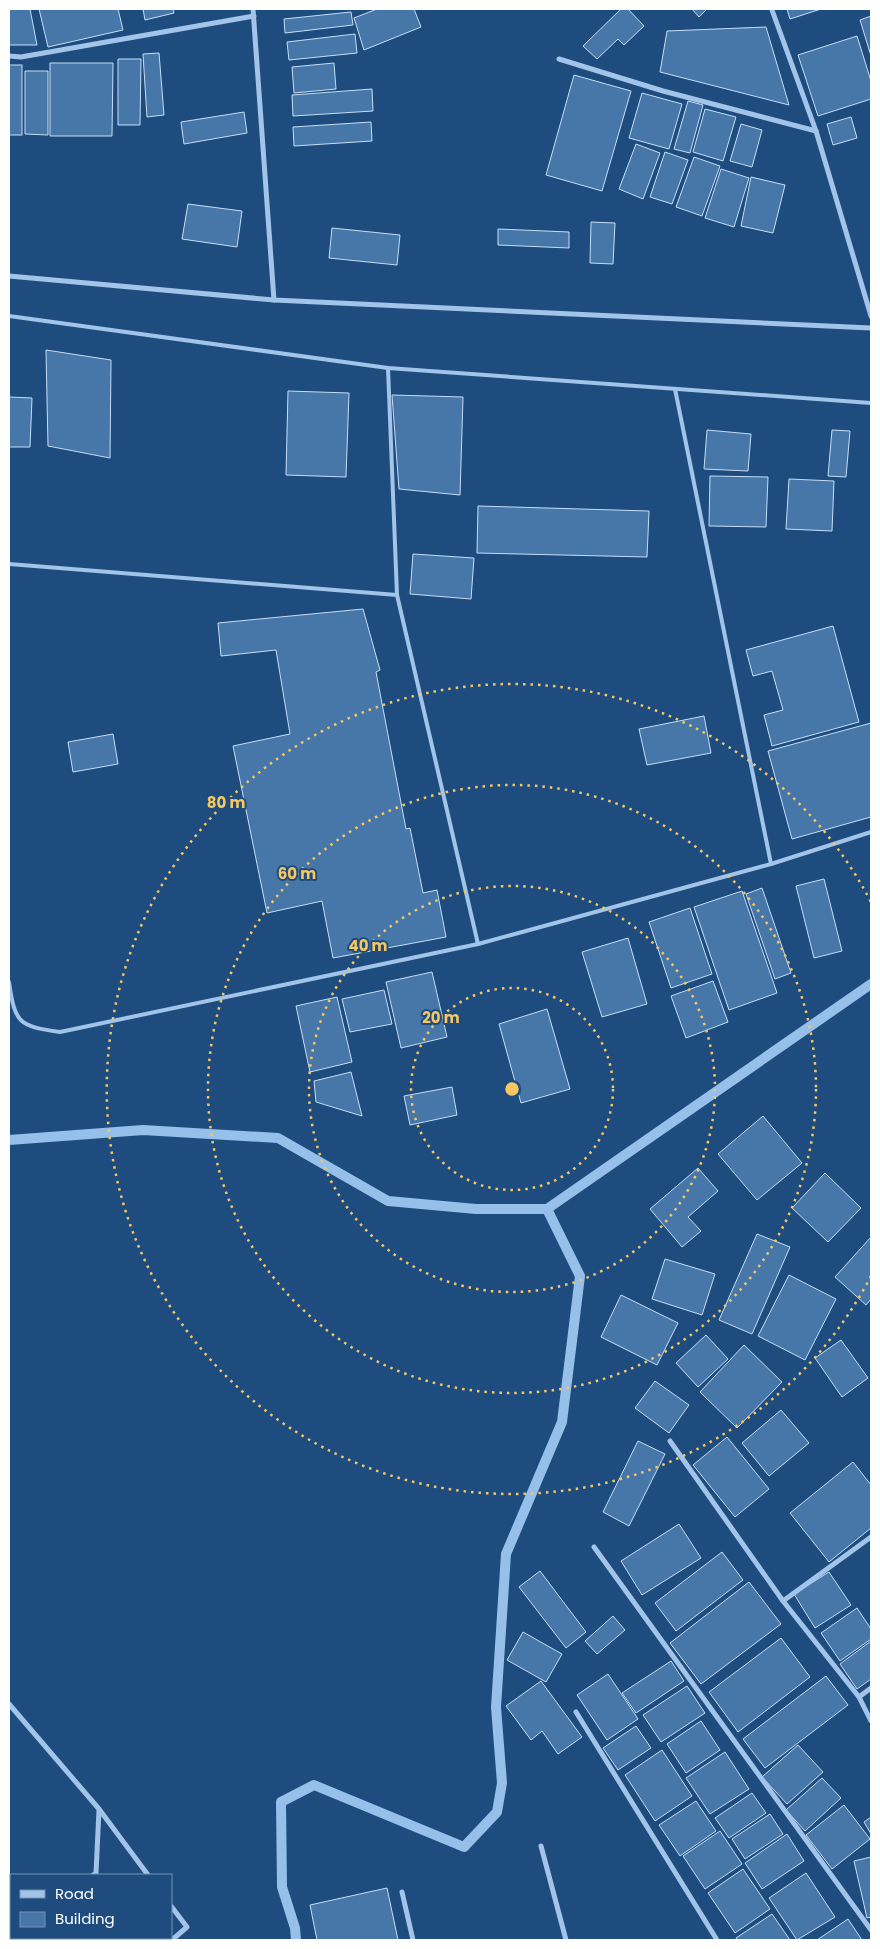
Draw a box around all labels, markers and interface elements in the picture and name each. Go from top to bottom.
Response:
text: 80 m [207,792,245,813]
text: 60 m [278,863,316,884]
text: 40 m [348,935,388,956]
text: 20 m [422,1007,460,1028]
centre of rings [503,1080,521,1098]
legend [10,1874,172,1939]
text: Road [55,1883,94,1904]
text: Building [55,1908,115,1929]

